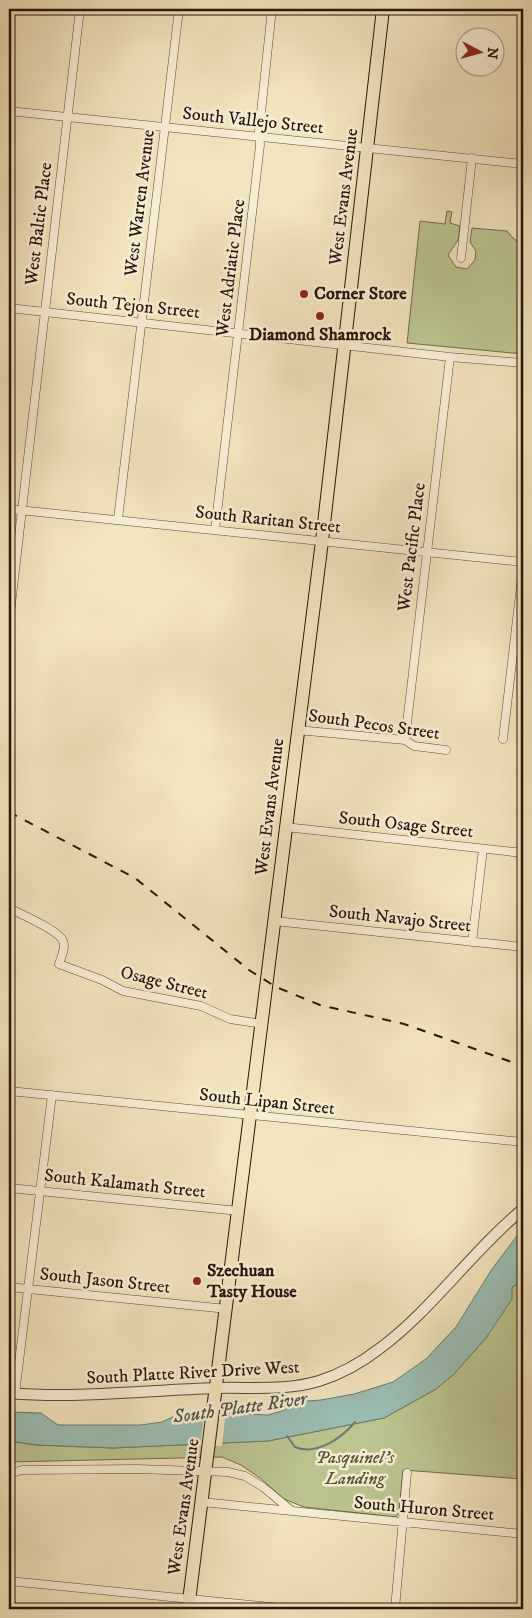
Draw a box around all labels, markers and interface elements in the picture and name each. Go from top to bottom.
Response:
north arrow [454,28,504,78]
text: N [482,47,501,60]
street label: South Vallejo Street [181,103,325,139]
street label: West Evans Avenue [325,127,363,268]
street label: West Warren Avenue [120,128,160,279]
street label: West Baltic Place [20,161,57,288]
street label: West Adriatic Place [212,198,250,339]
place label: Corner Store [314,283,407,305]
street label: South Tejon Street [65,288,201,324]
marker: Corner Store [298,288,310,300]
marker: Diamond Shamrock [314,310,326,322]
place label: Diamond Shamrock [249,324,392,346]
street label: West Pacific Place [393,481,431,614]
street label: South Raritan Street [194,501,342,539]
street label: South Pecos Street [307,705,441,745]
street label: West Evans Avenue [251,737,289,878]
street label: South Osage Street [338,807,475,843]
street label: South Navajo Street [328,901,472,937]
street label: Osage Street [118,962,210,1005]
street label: South Lipan Street [198,1084,336,1120]
street label: South Kalamath Street [43,1165,207,1203]
place label: Szechuan Tasty House [206,1260,297,1303]
street label: South Jason Street [39,1263,172,1299]
marker: Szechuan Tasty House [191,1275,203,1287]
street label: South Platte River Drive West [86,1356,300,1390]
water label: South Platte River [171,1387,311,1429]
street label: West Evans Avenue [163,1437,204,1578]
park label: Pasquinel's Landing [316,1447,395,1490]
street label: South Huron Street [353,1492,495,1526]

